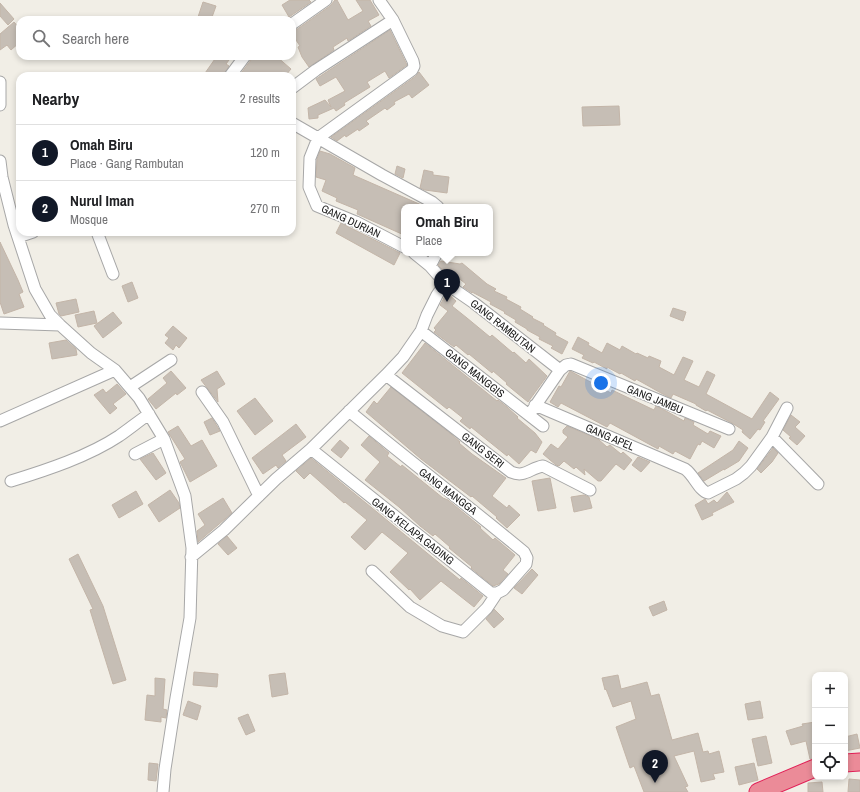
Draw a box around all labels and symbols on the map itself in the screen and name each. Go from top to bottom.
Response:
street label: GANG DURIAN [319,201,383,241]
pin: 1 [434,269,460,302]
street label: GANG RAMBUTAN [468,296,538,356]
street label: GANG MANGGIS [442,345,508,401]
your location [591,373,611,393]
street label: GANG JAMBU [625,381,685,417]
street label: GANG APEL [583,420,637,454]
street label: GANG SERI [459,429,507,471]
street label: GANG MANGGA [416,465,481,518]
street label: GANG KELAPA GADING [369,494,457,568]
pin: 2 [642,750,668,783]

